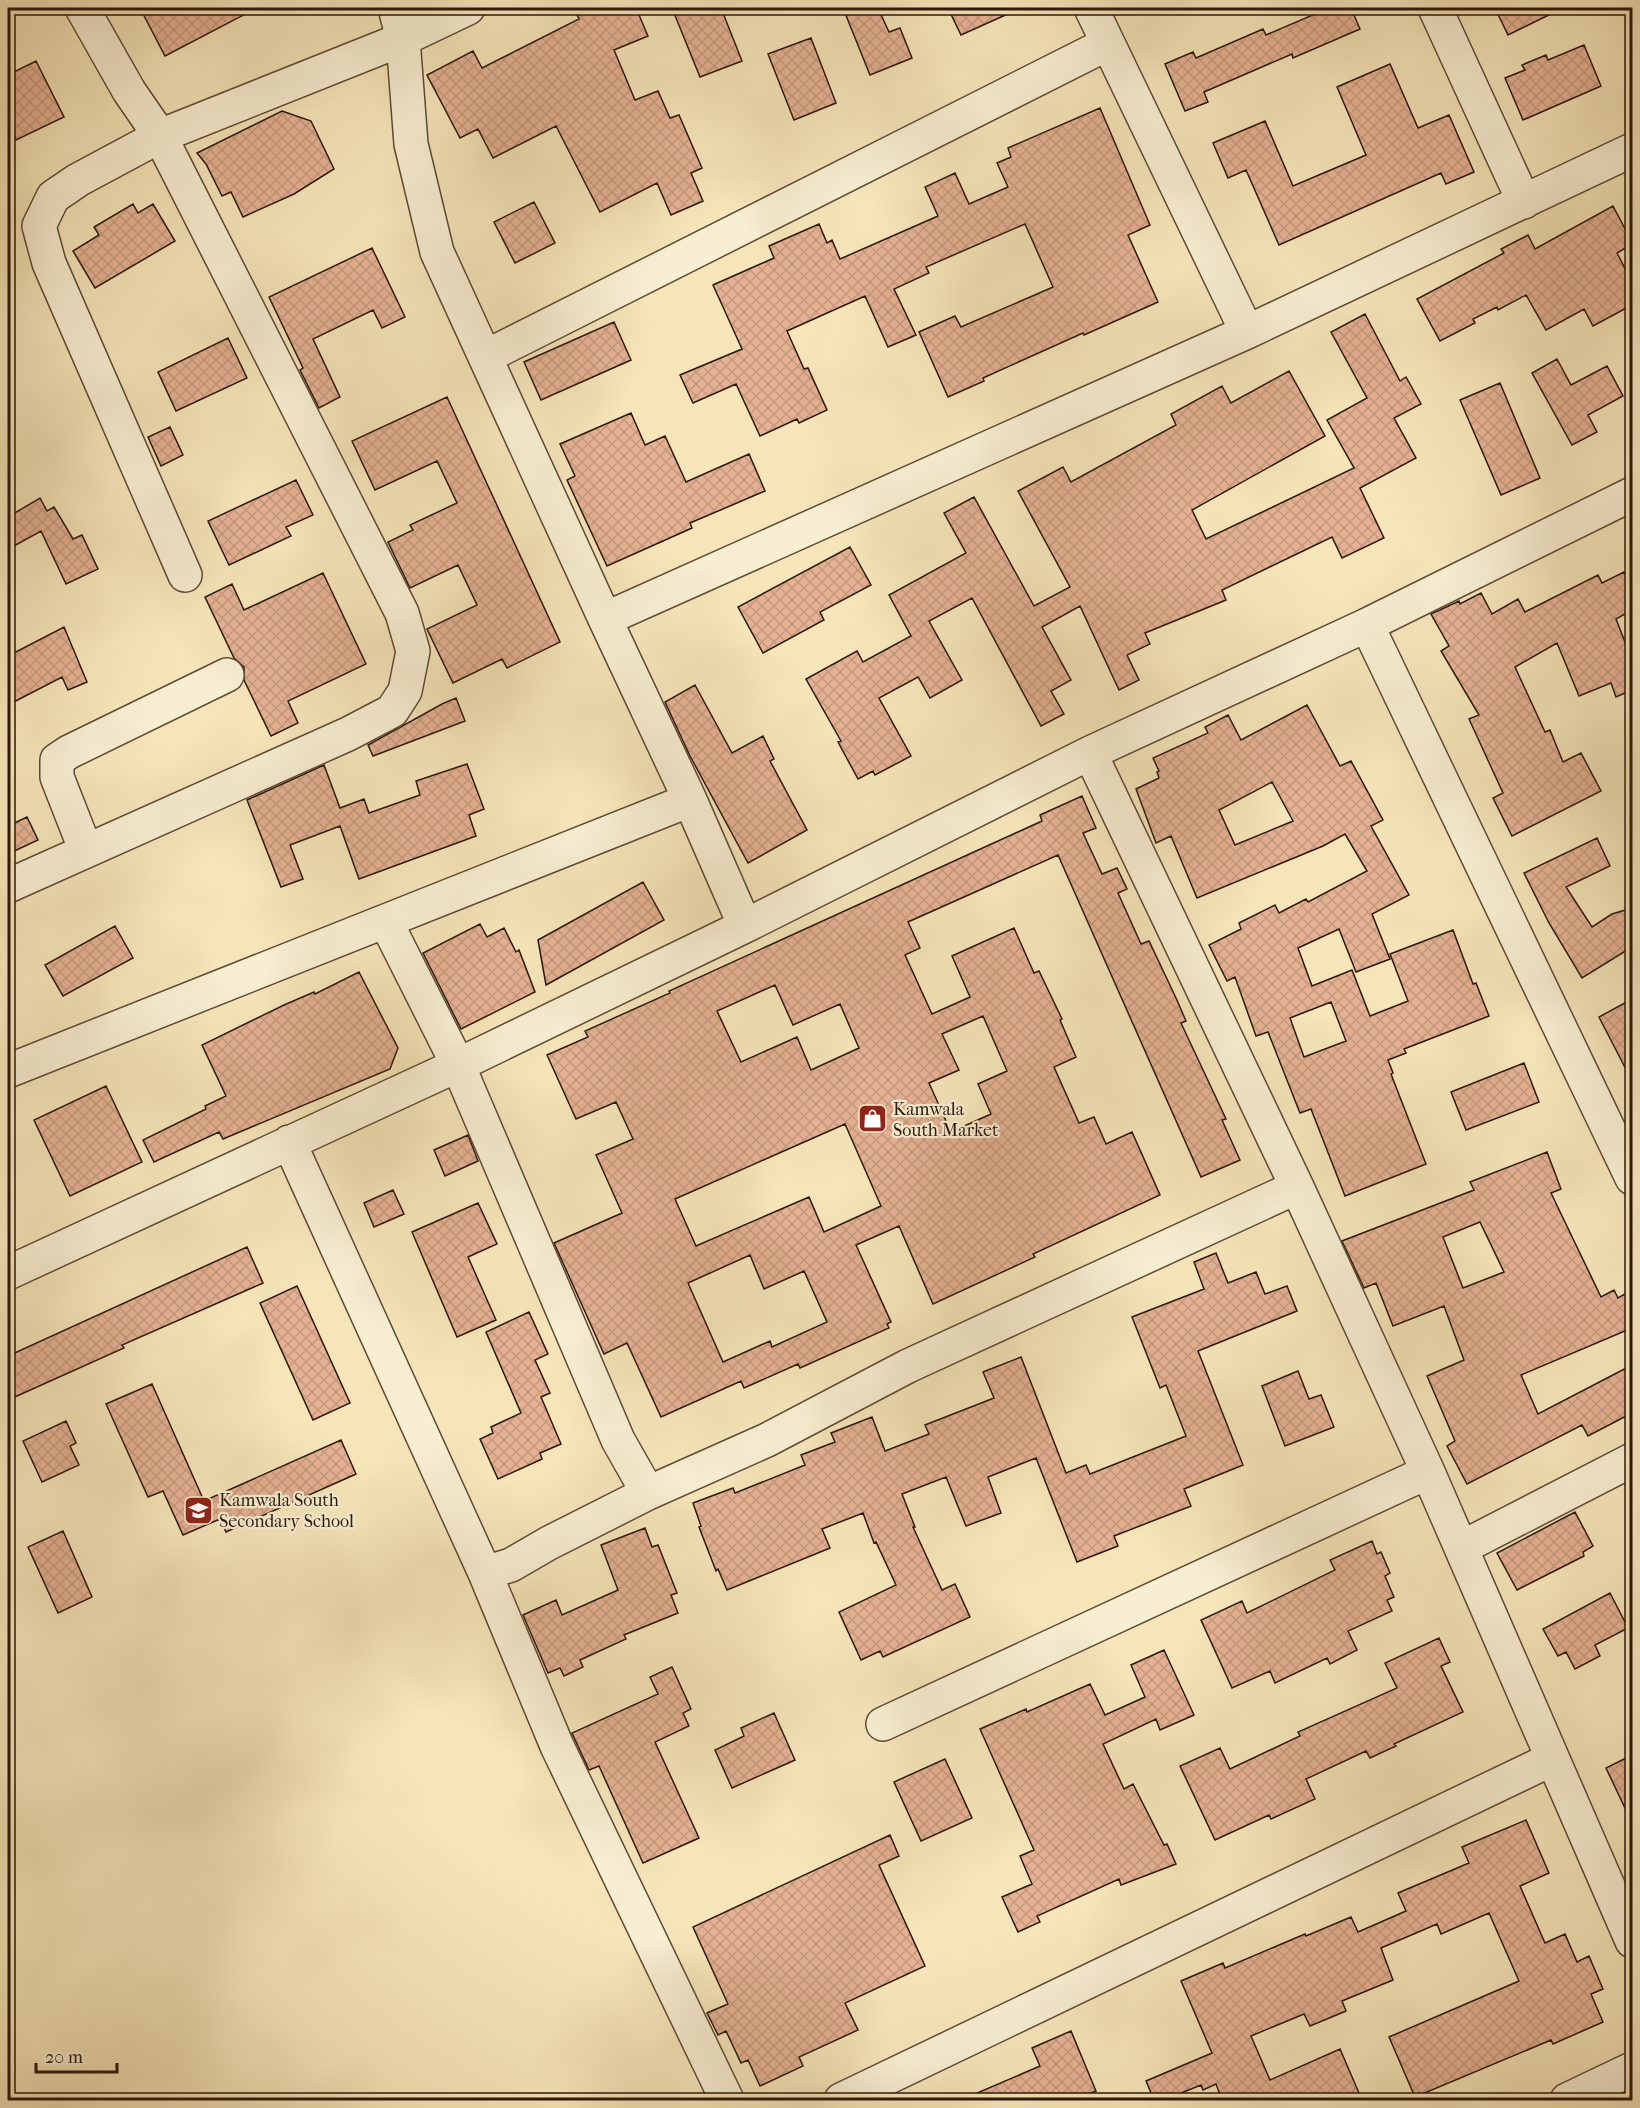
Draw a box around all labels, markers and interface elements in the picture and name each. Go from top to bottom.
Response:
place label: Kamwala South Market [893,1099,999,1141]
shop icon: Kamwala South Market [856,1103,888,1135]
place label: Kamwala South Secondary School [219,1490,354,1532]
school or university icon: Kamwala South Secondary School [182,1494,214,1526]
scale bar [36,2036,117,2074]
text: 20 m [45,2047,83,2068]

